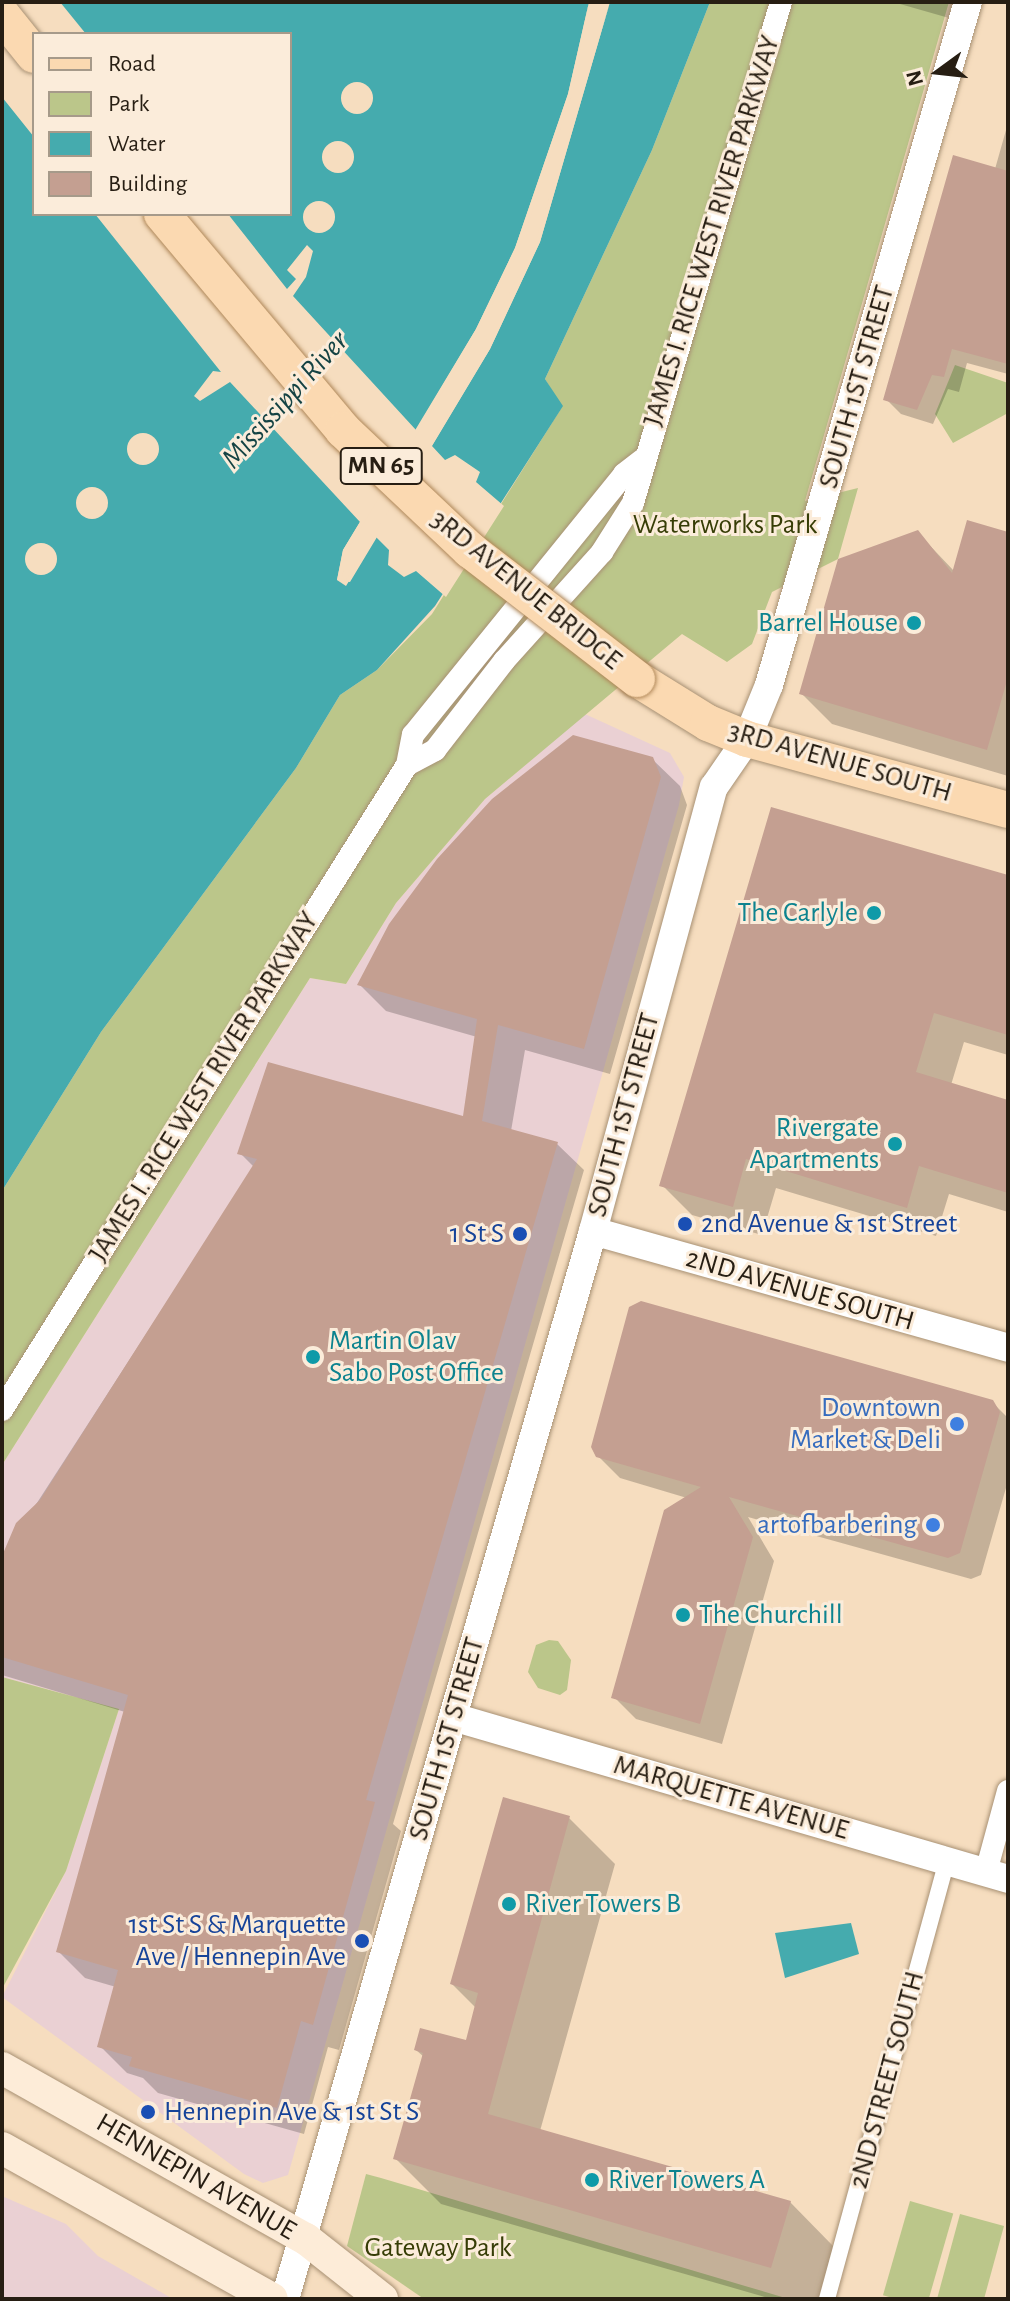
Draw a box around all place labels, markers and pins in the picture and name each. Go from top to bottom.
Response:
place label: Barrel House [758,606,898,640]
marker: Barrel House [905,614,923,632]
place label: The Carlyle [738,896,858,930]
marker: The Carlyle [865,904,883,922]
place label: Rivergate Apartments [749,1111,879,1177]
marker: Rivergate Apartments [886,1135,904,1153]
place label: 2nd Avenue & 1st Street [701,1207,957,1241]
marker: 2nd Avenue & 1st Street [676,1215,694,1233]
place label: 1 St S [450,1217,504,1251]
marker: 1 St S [511,1225,529,1243]
place label: Martin Olav Sabo Post Office [329,1324,504,1390]
marker: Martin Olav Sabo Post Office [304,1348,322,1366]
place label: Downtown Market & Deli [790,1391,941,1457]
marker: Downtown Market & Deli [948,1415,966,1433]
place label: artofbarbering [757,1508,917,1542]
marker: artofbarbering [924,1516,942,1534]
place label: The Churchill [699,1598,843,1632]
marker: The Churchill [674,1606,692,1624]
place label: River Towers B [525,1887,681,1921]
marker: River Towers B [500,1895,518,1913]
place label: 1st St S & Marquette Ave / Hennepin Ave [128,1908,346,1974]
marker: 1st St S & Marquette Ave / Hennepin Ave [353,1932,371,1950]
place label: Hennepin Ave & 1st St S [164,2095,419,2129]
marker: Hennepin Ave & 1st St S [139,2103,157,2121]
place label: River Towers A [608,2163,765,2197]
marker: River Towers A [583,2171,601,2189]

